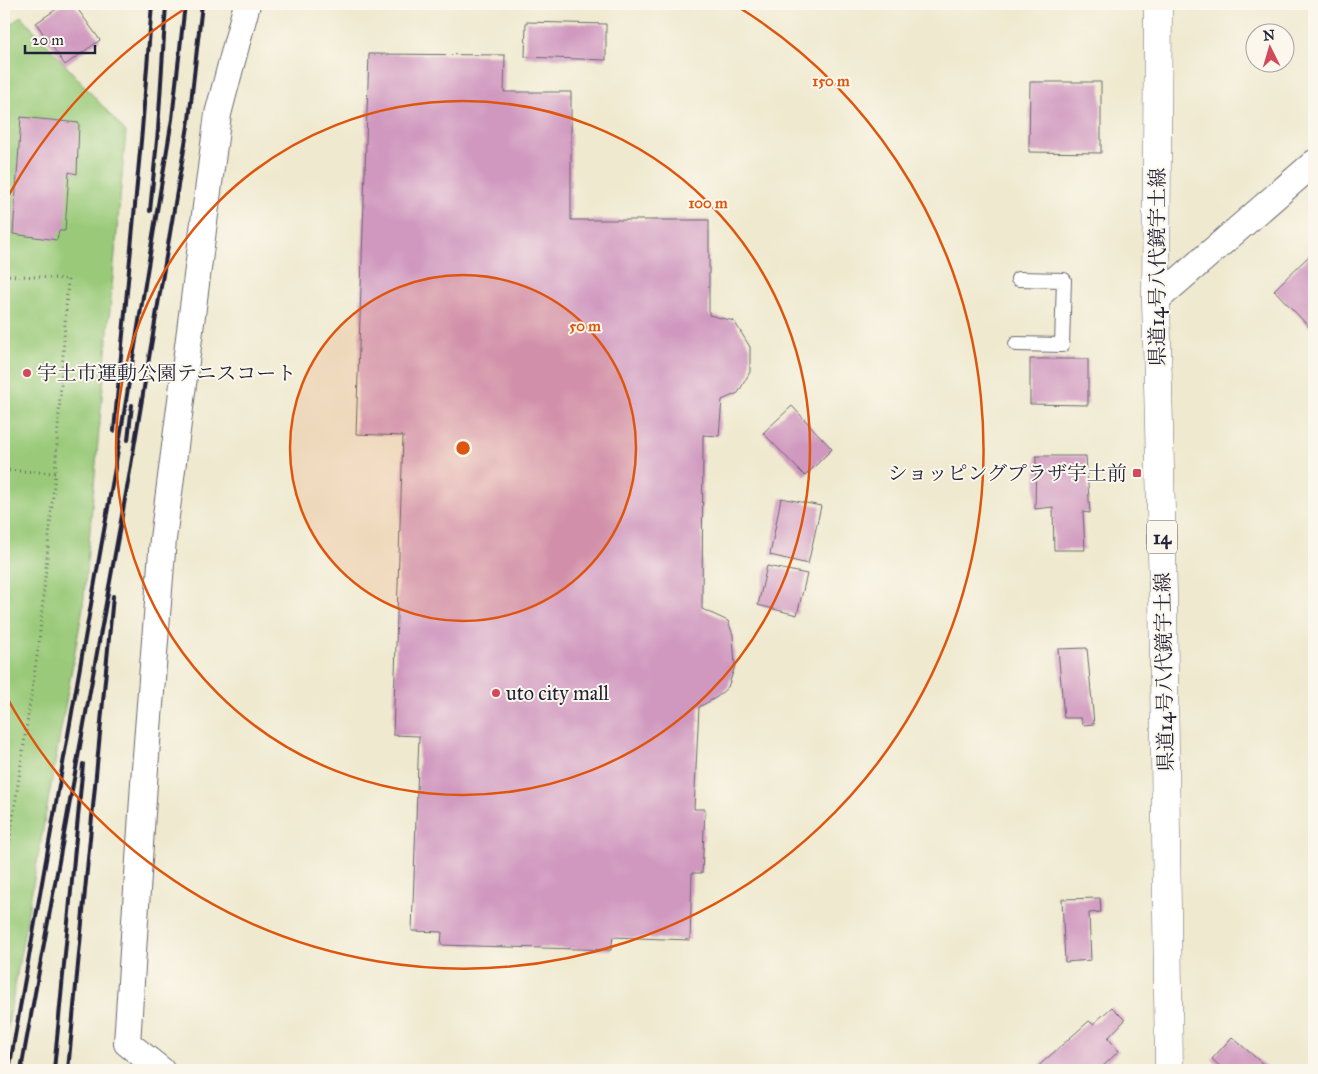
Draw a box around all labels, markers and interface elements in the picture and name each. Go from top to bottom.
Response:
scale bar [25,22,95,54]
north arrow [1246,22,1296,72]
text: N [1262,27,1276,45]
text: 20 m [32,31,64,49]
text: 150 m [812,72,850,90]
street label: 県道14号八代鏡宇土線 [1145,167,1169,367]
text: 100 m [688,194,728,212]
text: 50 m [569,317,601,335]
place label: 宇土市運動公園テニスコート [37,361,296,385]
marker: 宇土市運動公園テニスコート [21,367,33,379]
centre of rings [454,439,472,457]
place label: ショッピングプラザ宇土前 [888,461,1127,485]
marker: ショッピングプラザ宇土前 [1131,467,1143,479]
road number: 14 [1147,520,1177,554]
street label: 県道14号八代鏡宇土線 [1150,572,1178,772]
place label: uto city mall [506,681,610,705]
marker: uto city mall [490,687,502,699]

